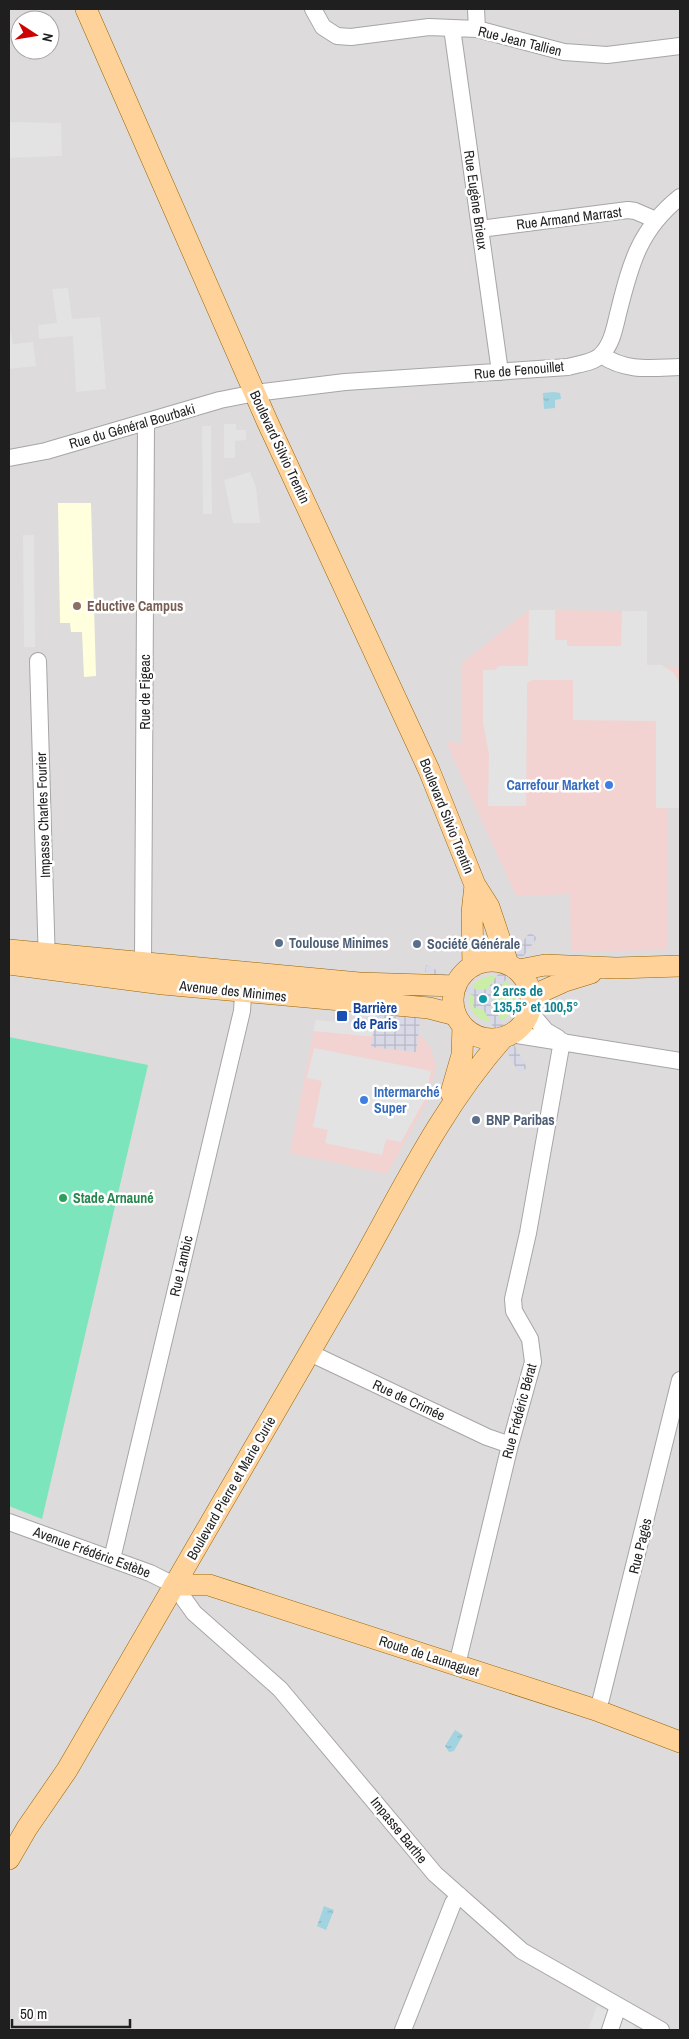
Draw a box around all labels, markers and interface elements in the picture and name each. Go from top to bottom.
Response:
north arrow [10,10,60,60]
street label: Rue Jean Tallien [476,22,564,60]
text: N [38,32,57,44]
street label: Rue Eugène Brieux [460,149,492,251]
street label: Rue Armand Marrast [515,203,623,233]
street label: Rue de Fenouillet [473,357,565,383]
street label: Boulevard Silvio Trentin [246,388,314,506]
street label: Rue du Général Bourbaki [67,399,197,453]
place label: Eductive Campus [87,597,183,615]
marker: Eductive Campus [71,600,83,612]
street label: Rue de Figeac [136,654,154,730]
street label: Impasse Charles Fourier [32,752,54,878]
street label: Boulevard Silvio Trentin [416,756,478,876]
place label: Carrefour Market [507,776,599,794]
marker: Carrefour Market [603,779,615,791]
place label: Toulouse Minimes [289,934,388,952]
place label: Société Générale [427,935,520,953]
marker: Toulouse Minimes [273,937,285,949]
marker: Société Générale [411,938,423,950]
street label: Avenue des Minimes [178,976,288,1006]
place label: 2 arcs de 135,5° et 100,5° [493,982,578,1016]
marker: 2 arcs de 135,5° et 100,5° [477,993,489,1005]
place label: Barrière de Paris [353,999,398,1033]
marker: Barrière de Paris [335,1009,349,1023]
place label: Intermarché Super [374,1083,440,1117]
marker: Intermarché Super [358,1094,370,1106]
place label: BNP Paribas [486,1111,555,1129]
marker: BNP Paribas [470,1114,482,1126]
place label: Stade Arnauné [73,1189,154,1207]
marker: Stade Arnauné [57,1192,69,1204]
street label: Rue Lambic [165,1234,197,1298]
street label: Rue Frédéric Bérat [498,1362,540,1460]
street label: Rue de Crimée [370,1375,448,1425]
street label: Boulevard Pierre et Marie Curie [183,1413,279,1563]
street label: Rue Pagès [624,1516,656,1576]
street label: Avenue Frédéric Estèbe [30,1522,153,1582]
street label: Route de Launaguet [377,1631,481,1681]
street label: Impasse Barthe [367,1793,431,1867]
scale bar [12,1996,130,2028]
text: 50 m [20,2003,47,2024]

